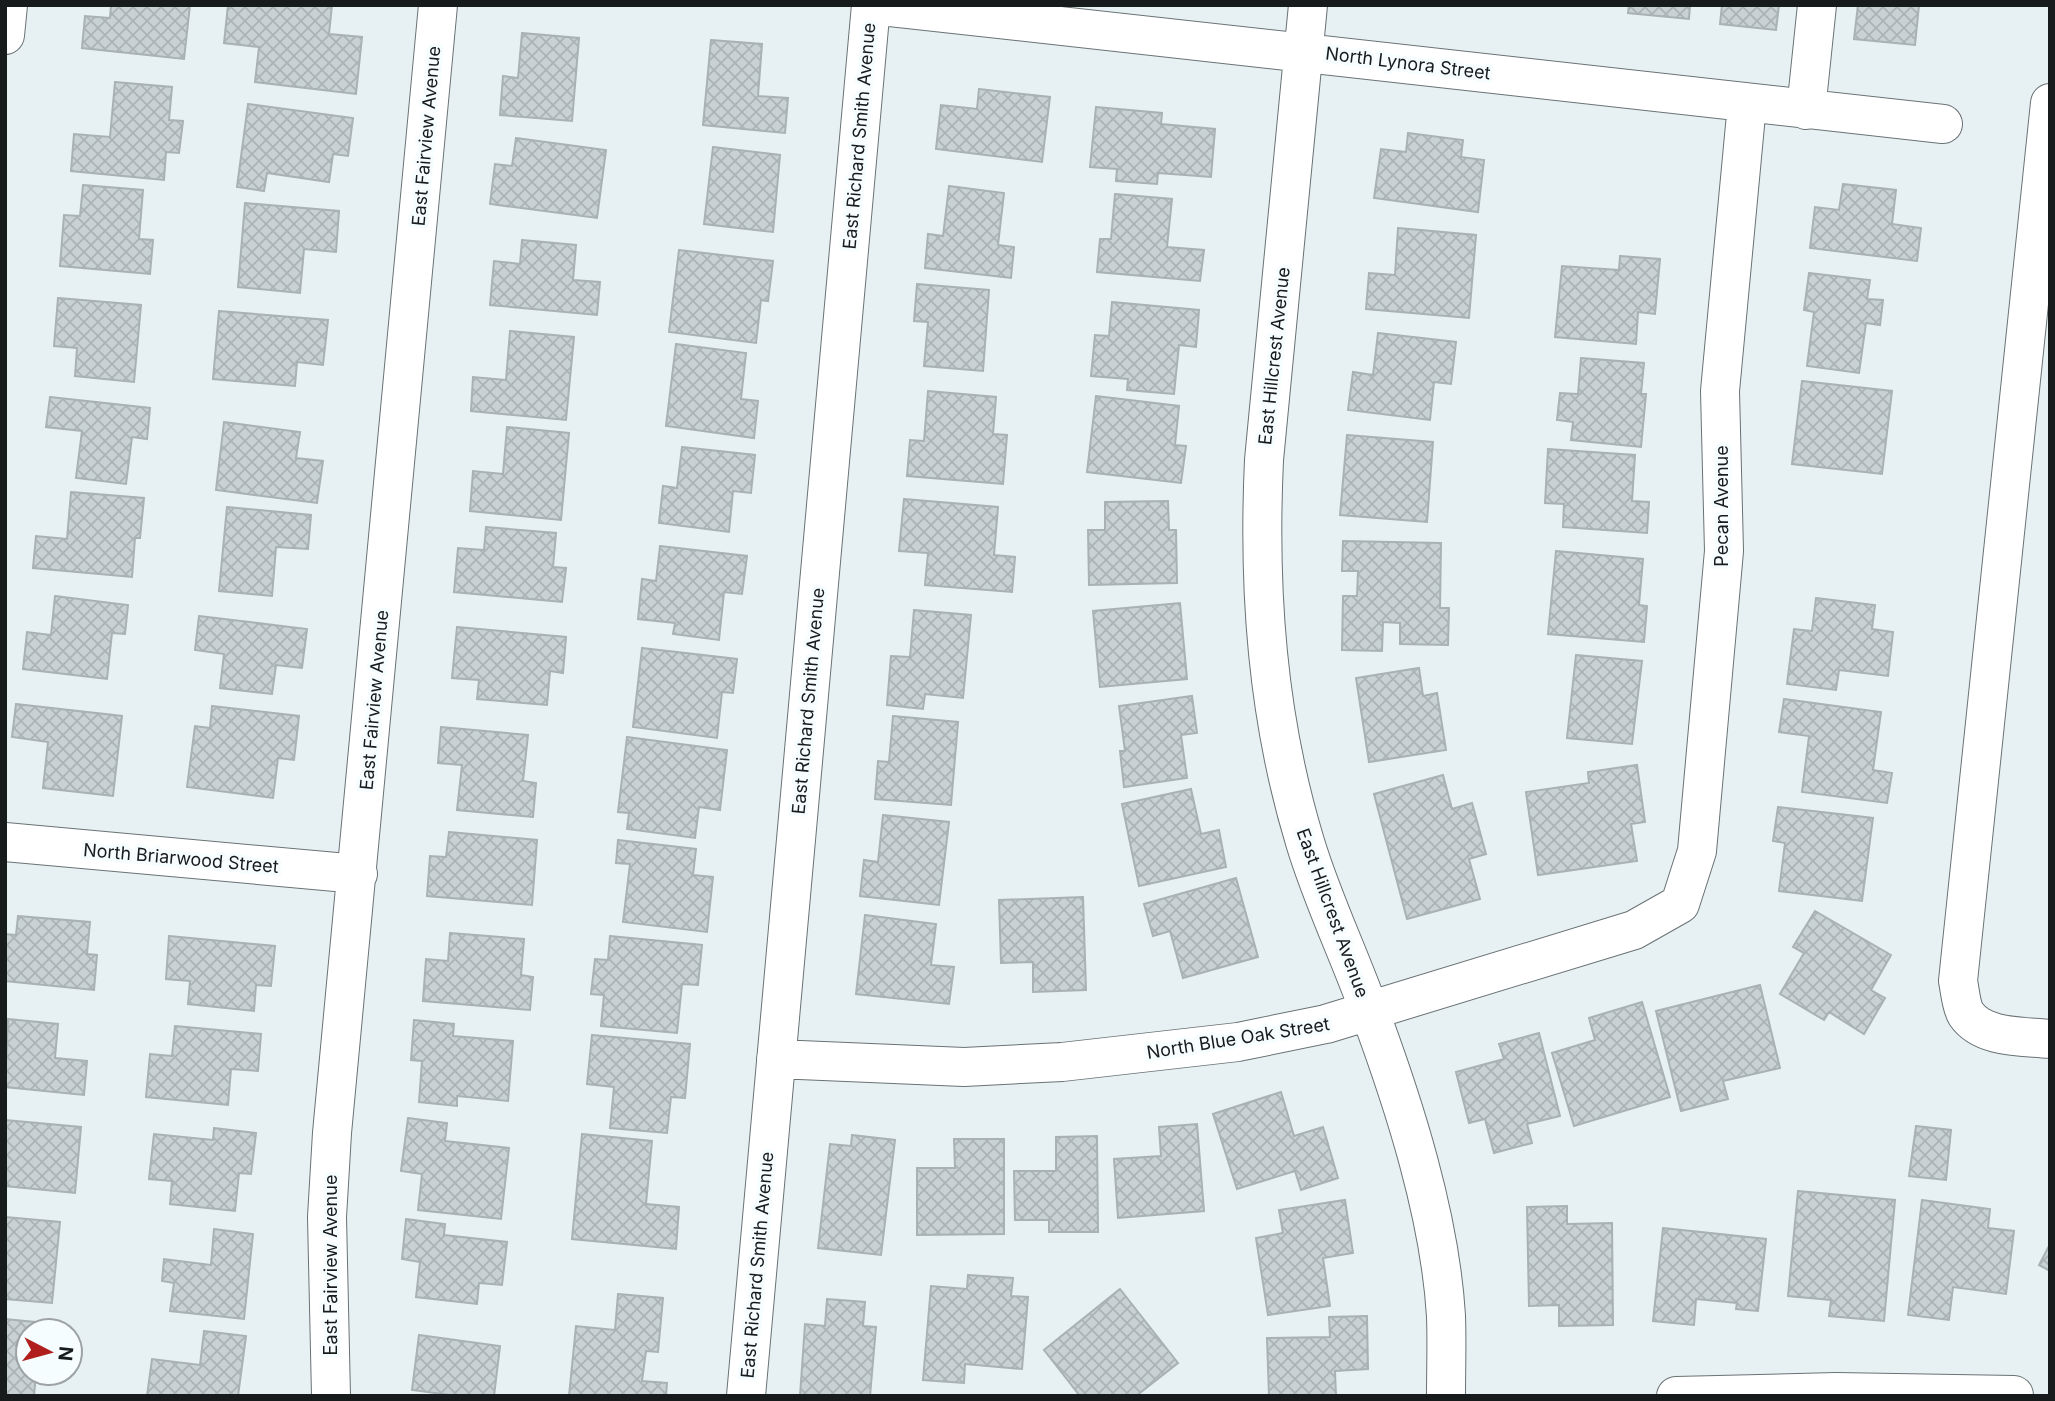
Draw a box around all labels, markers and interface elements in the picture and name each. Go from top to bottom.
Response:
street label: East Richard Smith Avenue [839,22,879,250]
street label: North Lynora Street [1324,42,1492,84]
street label: East Fairview Avenue [408,45,444,227]
street label: East Hillcrest Avenue [1254,266,1294,446]
street label: Pecan Avenue [1711,445,1732,567]
street label: East Richard Smith Avenue [788,587,828,815]
street label: East Fairview Avenue [356,609,392,791]
street label: East Hillcrest Avenue [1293,825,1373,1001]
street label: North Briarwood Street [82,839,280,877]
street label: North Blue Oak Street [1145,1013,1331,1063]
street label: East Richard Smith Avenue [737,1151,777,1379]
street label: East Fairview Avenue [320,1175,341,1355]
north arrow [14,1317,84,1387]
text: N [53,1345,78,1362]

